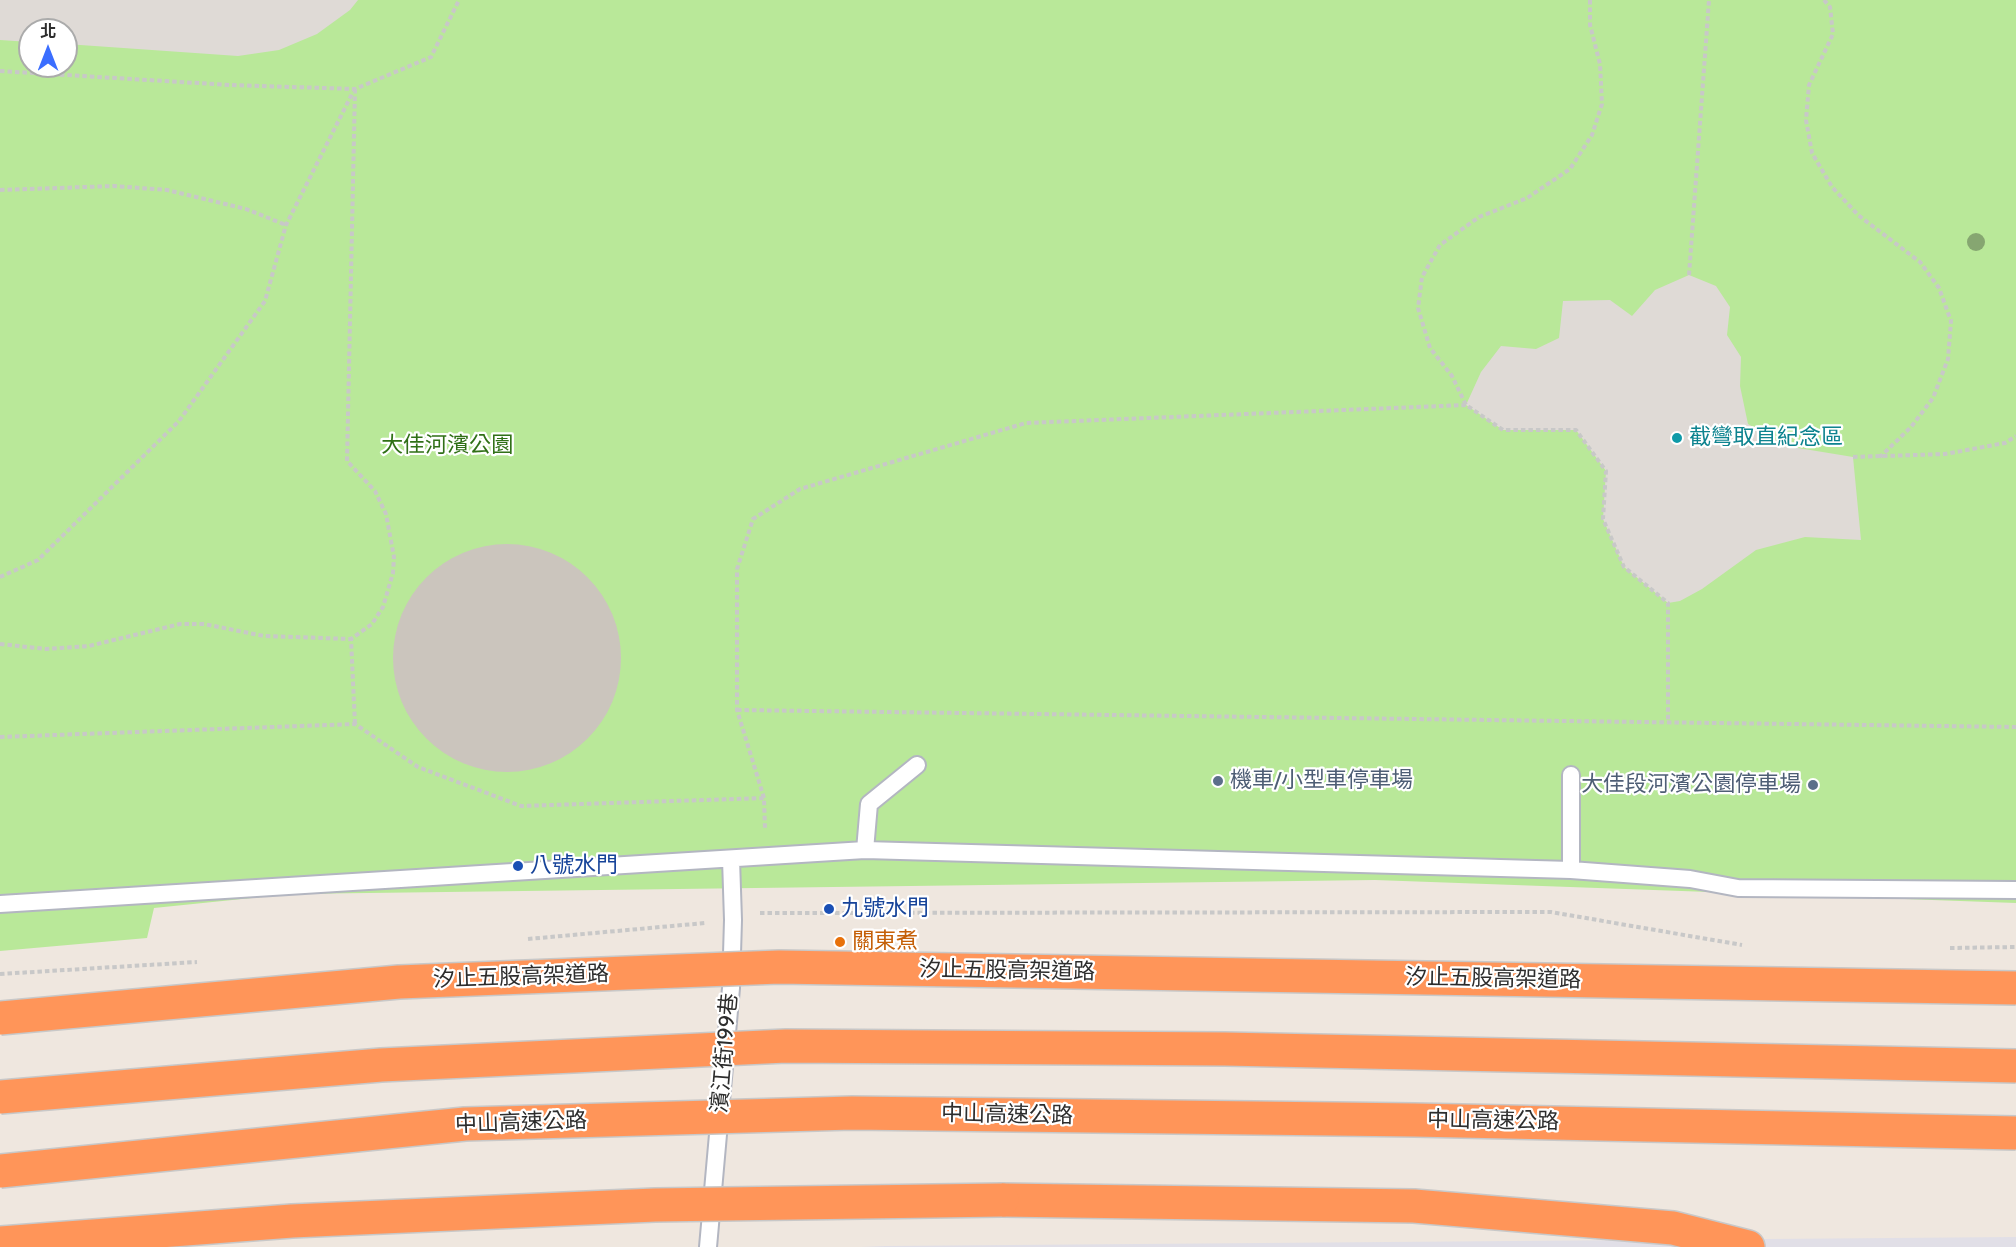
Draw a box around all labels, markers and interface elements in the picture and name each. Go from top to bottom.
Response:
north arrow [18,18,78,78]
text: 北 [40,22,56,41]
place label: 截彎取直紀念區 [1689,425,1843,451]
marker: 截彎取直紀念區 [1670,431,1684,445]
park label: 大佳河濱公園 [381,433,513,459]
place label: 機車/小型車停車場 [1230,768,1413,794]
place label: 大佳段河濱公園停車場 [1581,772,1801,798]
marker: 機車/小型車停車場 [1211,774,1225,788]
marker: 大佳段河濱公園停車場 [1806,778,1820,792]
place label: 八號水門 [530,853,618,879]
marker: 八號水門 [511,859,525,873]
place label: 九號水門 [841,896,929,922]
marker: 九號水門 [822,902,836,916]
place label: 關東煮 [852,929,918,955]
marker: 關東煮 [833,935,847,949]
street label: 汐止五股高架道路 [919,956,1095,986]
street label: 汐止五股高架道路 [433,961,609,993]
street label: 汐止五股高架道路 [1405,964,1581,994]
street label: 濱江街199巷 [707,992,743,1114]
street label: 中山高速公路 [941,1101,1073,1129]
street label: 中山高速公路 [1427,1107,1559,1135]
street label: 中山高速公路 [455,1108,587,1138]

